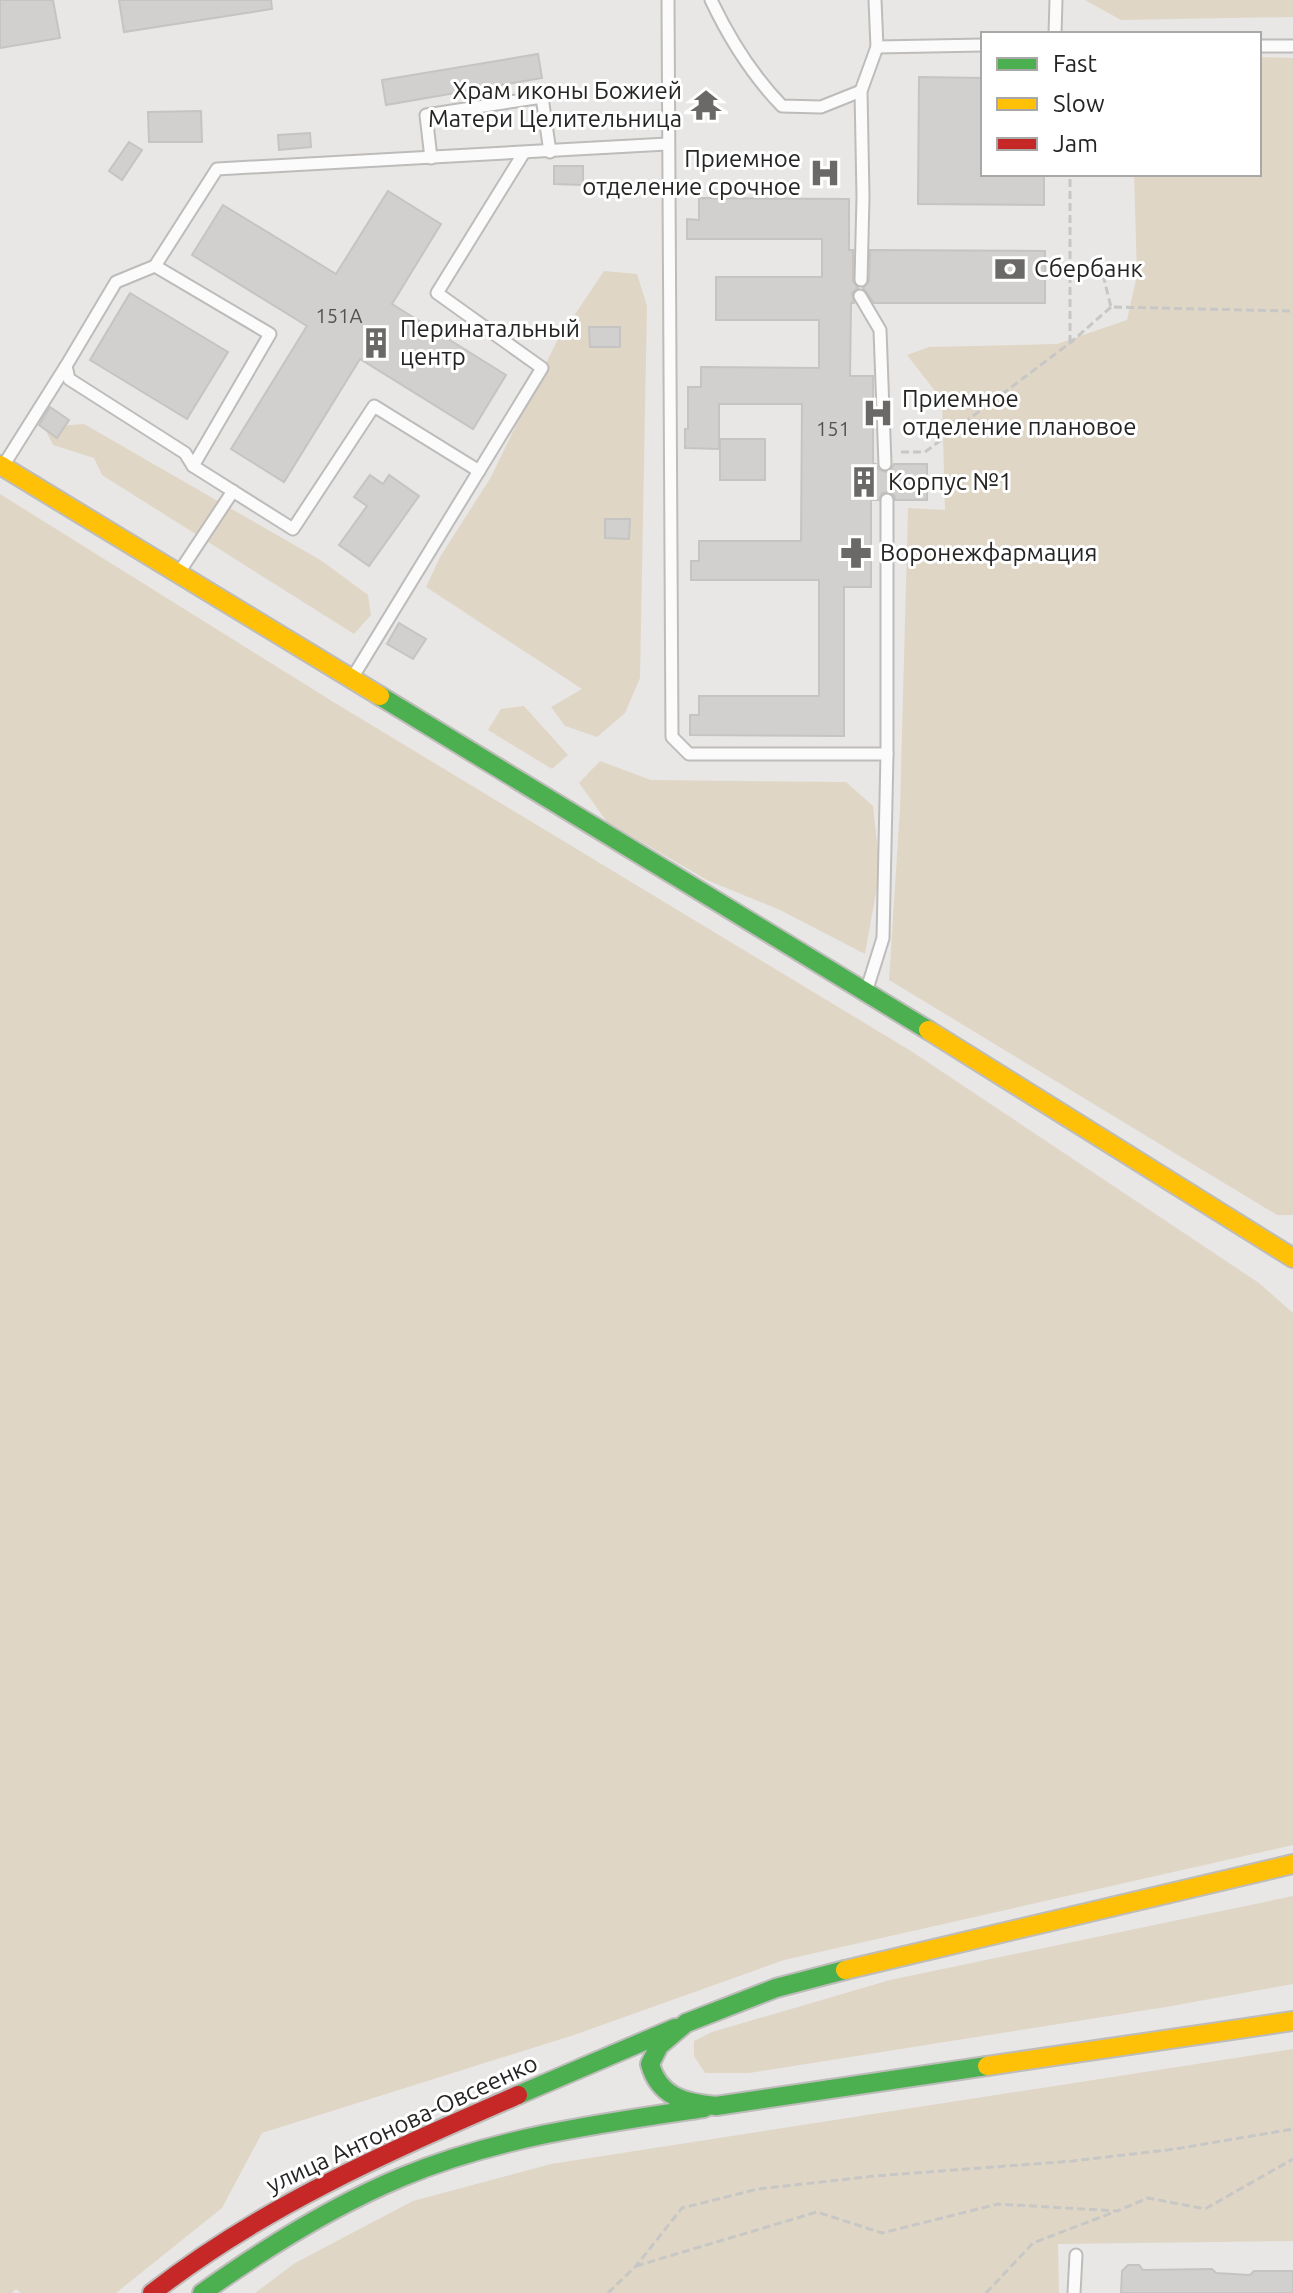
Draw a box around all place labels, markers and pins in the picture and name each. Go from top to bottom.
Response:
place label: Храм иконы Божией Матери Целительница [428,77,682,132]
temple icon: Храм иконы Божией Матери Целительница [689,88,723,122]
place label: Приемное отделение срочное [582,145,801,200]
hospital icon: Приемное отделение срочное [808,156,842,190]
bank icon: Сбербанк [993,252,1027,286]
place label: Сбербанк [1034,255,1143,282]
place label: Перинатальный центр [400,315,580,370]
building icon: Перинатальный центр [359,326,393,360]
place label: Приемное отделение плановое [902,385,1136,440]
hospital icon: Приемное отделение плановое [861,396,895,430]
building icon: Корпус №1 [847,465,881,499]
place label: Корпус №1 [888,468,1012,495]
pharmacy icon: Воронежфармация [839,536,873,570]
place label: Воронежфармация [880,539,1097,566]

